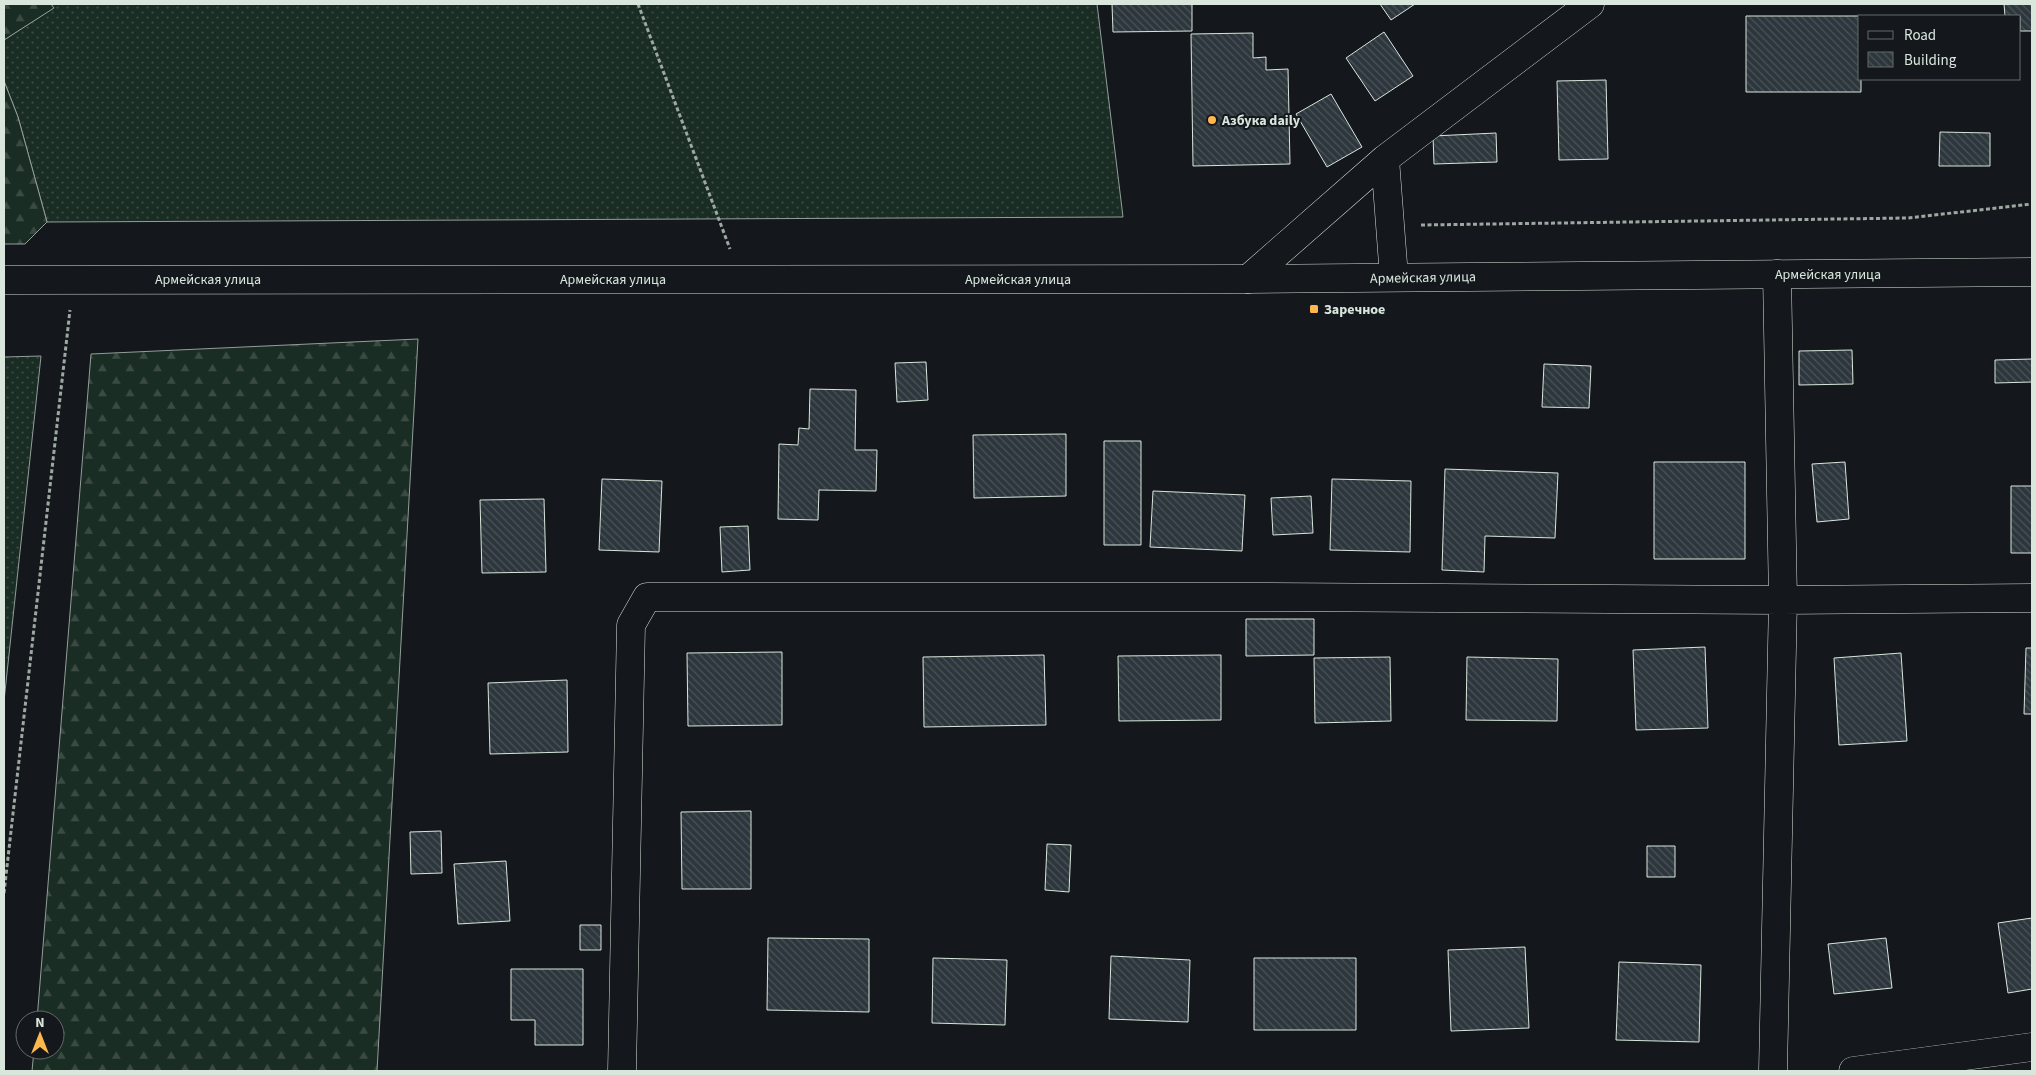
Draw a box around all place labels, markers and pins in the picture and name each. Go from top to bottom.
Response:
place label: Азбука daily [1221,111,1301,131]
marker: Азбука daily [1206,114,1218,126]
place label: Заречное [1324,300,1385,320]
marker: Заречное [1308,303,1320,315]

